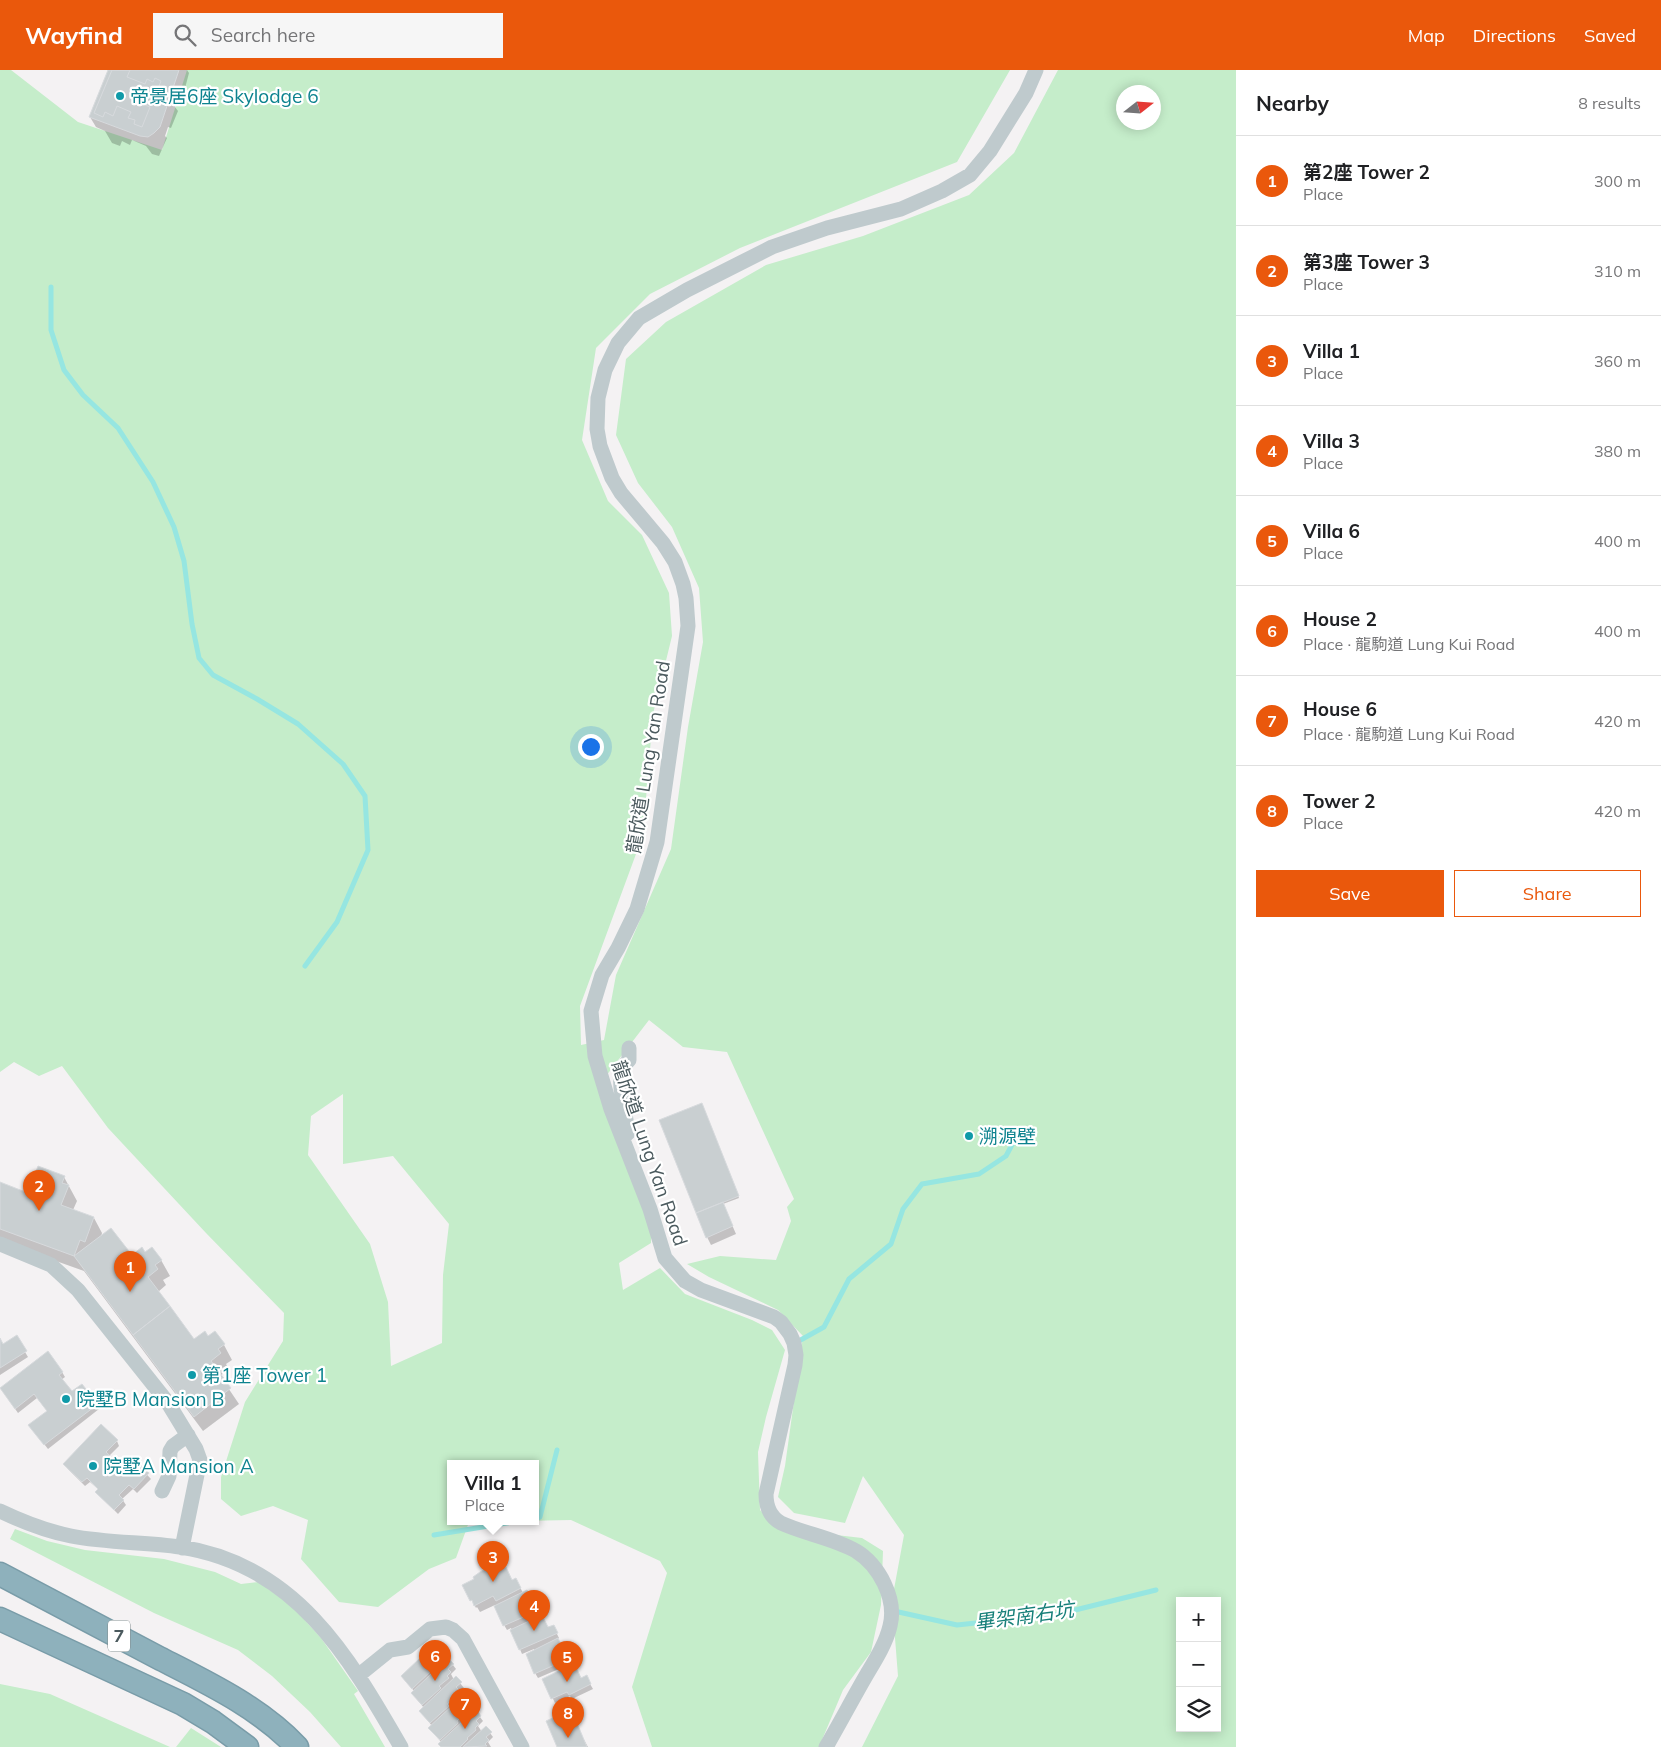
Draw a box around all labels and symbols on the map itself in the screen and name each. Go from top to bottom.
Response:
place label: 帝景居6座 Skylodge 6 [130,84,319,108]
north arrow [1116,85,1161,130]
marker: 帝景居6座 Skylodge 6 [114,90,126,102]
street label: 龍欣道 Lung Yan Road [621,659,675,855]
your location [578,734,604,760]
street label: 龍欣道 Lung Yan Road [607,1057,693,1249]
place label: 溯源壁 [979,1124,1036,1148]
marker: 溯源壁 [963,1130,975,1142]
pin: 2 [23,1170,55,1211]
pin: 1 [114,1251,146,1292]
place label: 第1座 Tower 1 [202,1363,327,1387]
marker: 第1座 Tower 1 [186,1369,198,1381]
place label: 院墅B Mansion B [76,1387,225,1411]
marker: 院墅B Mansion B [60,1393,72,1405]
place label: 院墅A Mansion A [103,1454,254,1478]
marker: 院墅A Mansion A [87,1460,99,1472]
pin: 3 [477,1541,509,1582]
pin: 4 [518,1590,550,1631]
water label: 畢架南右坑 [973,1596,1078,1635]
road number: 7 [108,1620,130,1652]
pin: 6 [419,1640,451,1681]
pin: 5 [551,1641,583,1682]
pin: 7 [449,1688,481,1729]
pin: 8 [552,1697,584,1738]

